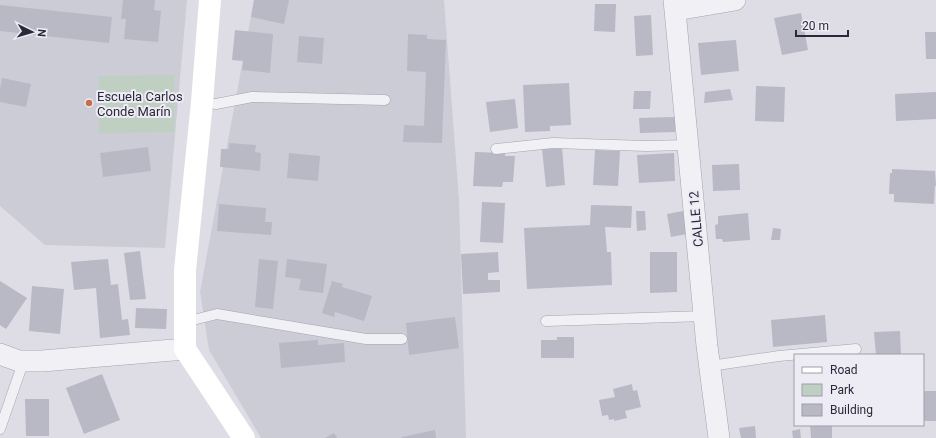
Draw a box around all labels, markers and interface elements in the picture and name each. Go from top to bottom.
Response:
north arrow [12,12,52,52]
scale bar [796,12,848,38]
text: 20 m [802,19,829,33]
text: N [35,28,48,37]
place label: Escuela Carlos Conde Marín [97,89,183,119]
marker: Escuela Carlos Conde Marín [84,98,94,108]
street label: CALLE 12 [686,190,706,248]
legend [794,354,924,426]
text: Road [830,363,858,377]
text: Park [830,383,855,397]
text: Building [830,403,873,417]

